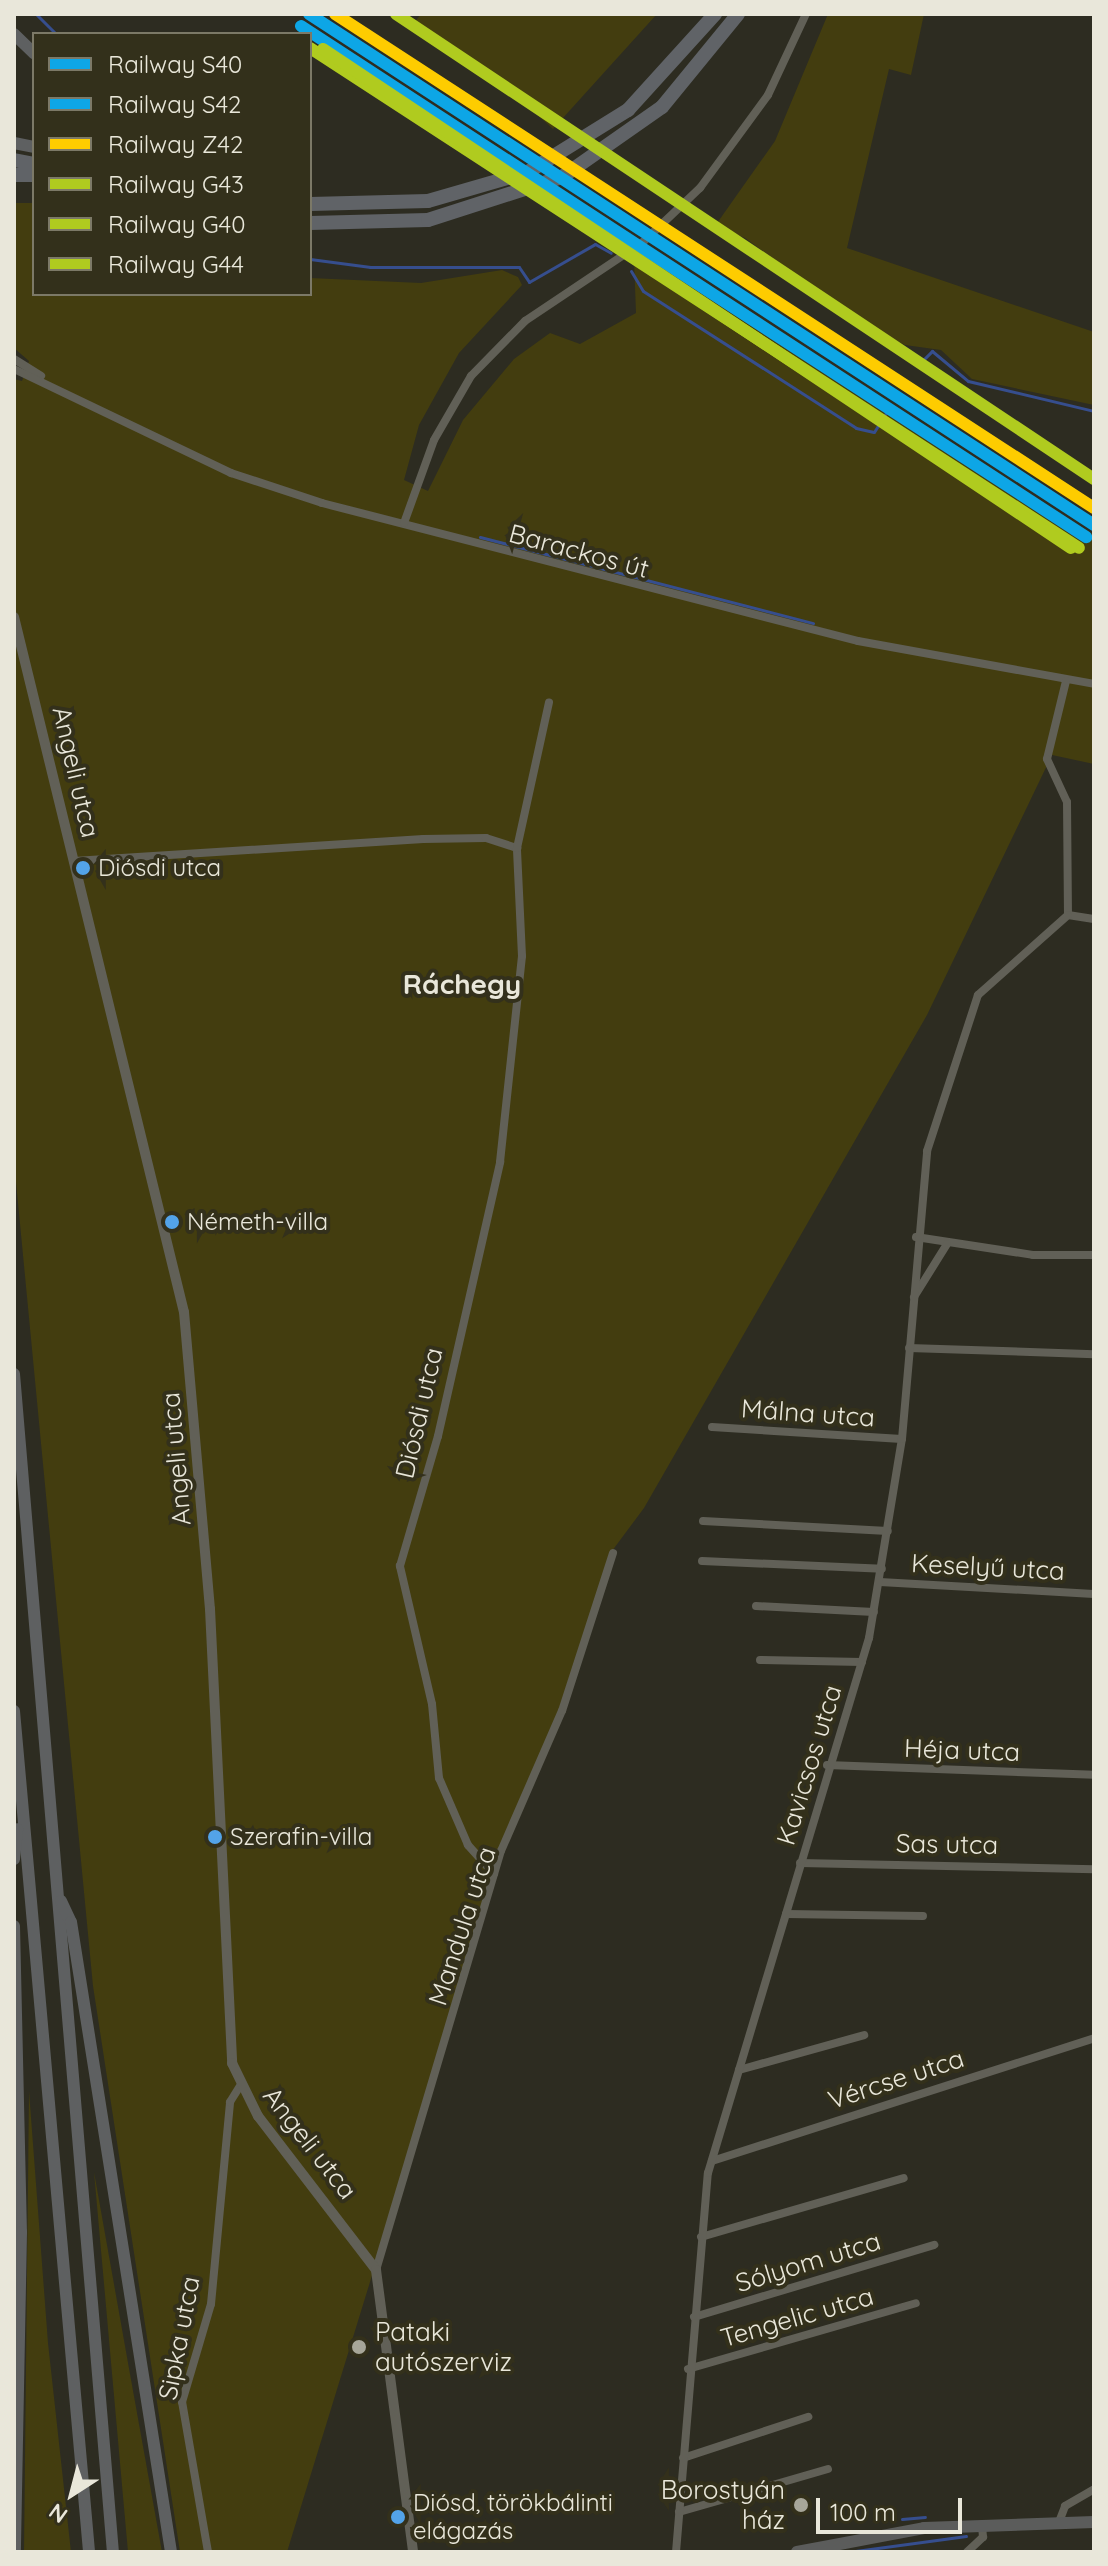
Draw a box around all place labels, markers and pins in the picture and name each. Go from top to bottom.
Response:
place label: Diósdi utca [98,854,221,882]
marker: Diósdi utca [75,860,91,876]
place label: Németh-villa [187,1208,328,1236]
marker: Németh-villa [164,1214,180,1230]
place label: Szerafin-villa [230,1823,372,1851]
marker: Szerafin-villa [207,1829,223,1845]
place label: Pataki autószerviz [375,2316,512,2378]
marker: Pataki autószerviz [350,2338,368,2356]
place label: Borostyán ház [661,2474,785,2536]
place label: Diósd, törökbálinti elágazás [413,2489,613,2545]
marker: Borostyán ház [792,2496,810,2514]
marker: Diósd, törökbálinti elágazás [390,2509,406,2525]

